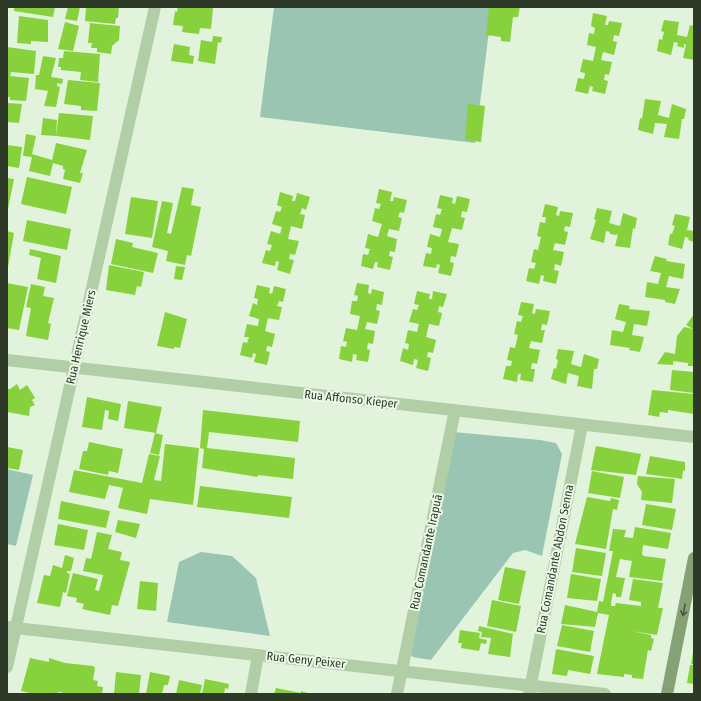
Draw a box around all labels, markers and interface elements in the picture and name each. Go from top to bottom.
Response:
street label: Rua Henrique Miers [63,288,99,386]
street label: Rua Affonso Kieper [304,387,399,411]
street label: Rua Comandante Abdon Senna [534,483,576,635]
street label: Rua Comandante Irapuã [407,493,445,611]
one-way arrow [679,603,687,616]
street label: Rua Geny Peixer [266,649,347,671]

